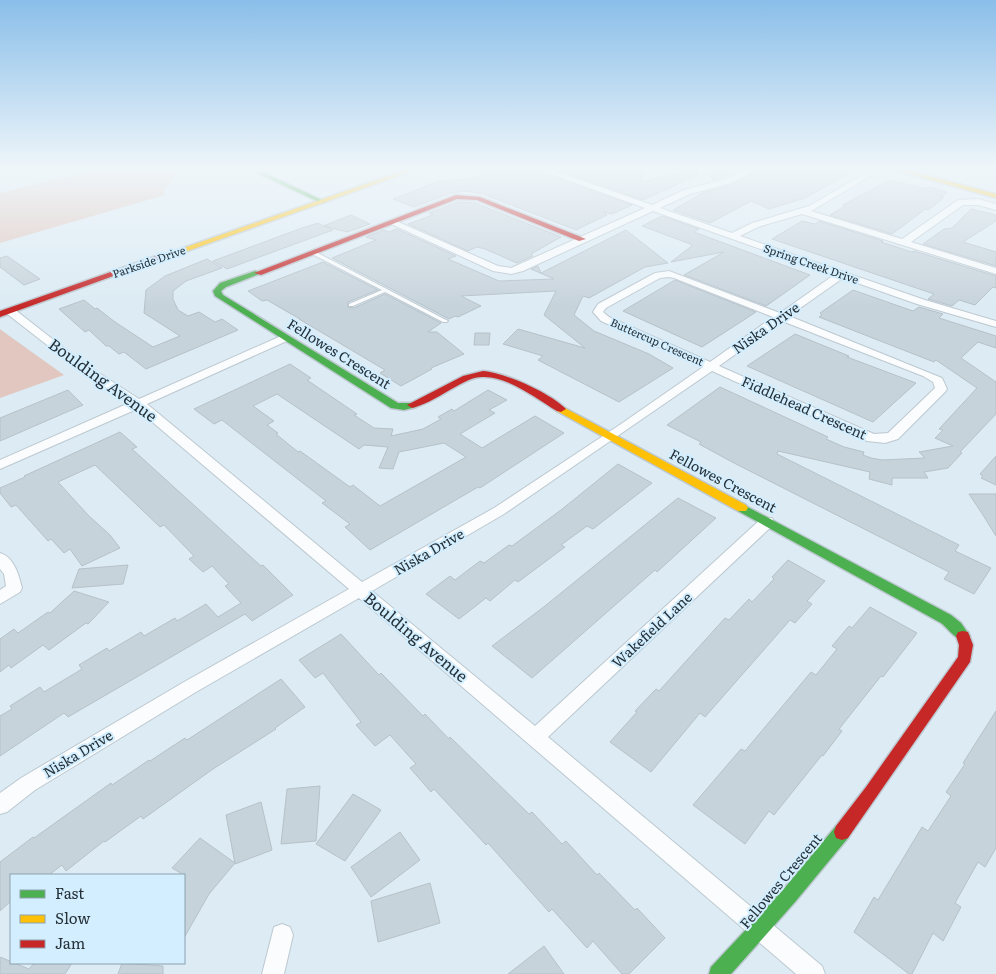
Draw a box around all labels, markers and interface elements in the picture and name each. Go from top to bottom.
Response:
street label: Spring Creek Drive [762,239,861,287]
street label: Parkside Drive [110,241,188,281]
street label: Niska Drive [728,297,803,358]
street label: Fellowes Crescent [284,313,395,393]
street label: Buttercup Crescent [608,313,707,369]
street label: Boulding Avenue [44,332,163,427]
street label: Fiddlehead Crescent [739,370,871,444]
street label: Fellowes Crescent [666,443,781,517]
street label: Niska Drive [390,523,467,579]
street label: Boulding Avenue [359,586,474,687]
street label: Wakefield Lane [607,587,696,672]
street label: Niska Drive [39,725,116,782]
street label: Fellowes Crescent [734,828,826,932]
legend [10,874,185,964]
text: Fast [55,881,84,904]
text: Slow [55,906,90,929]
text: Jam [55,931,86,954]

